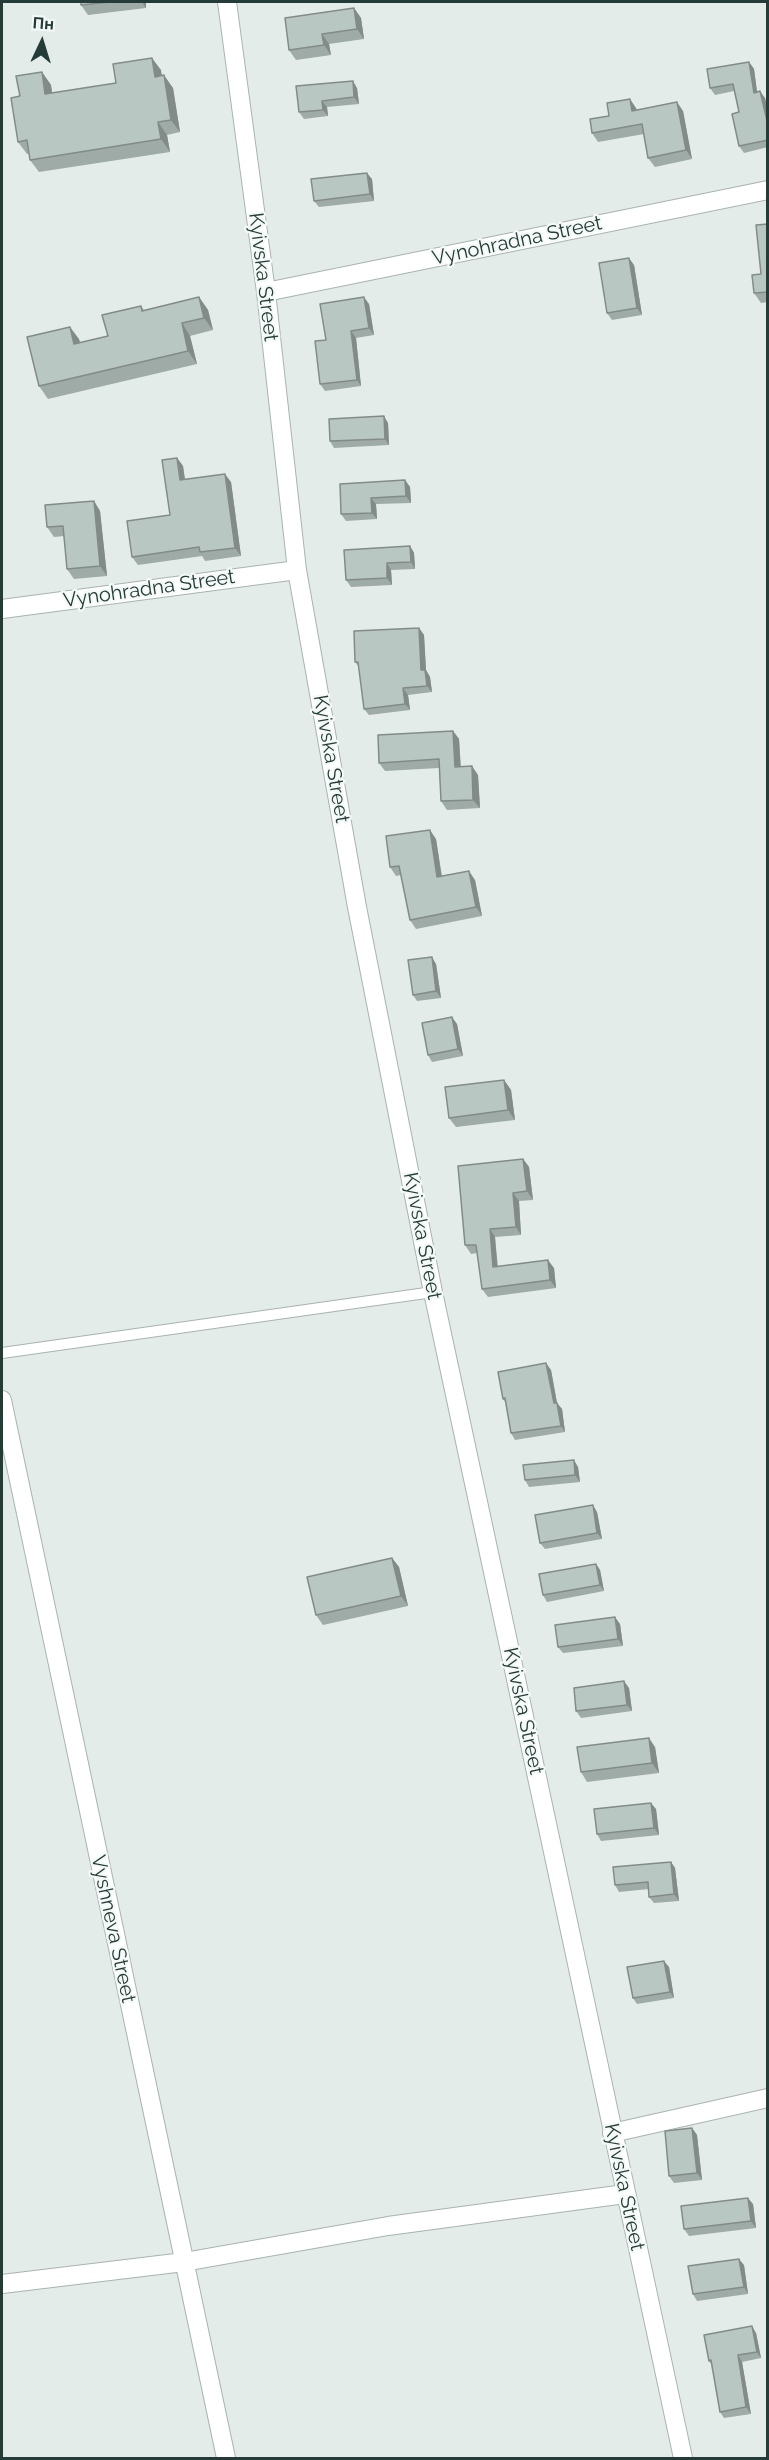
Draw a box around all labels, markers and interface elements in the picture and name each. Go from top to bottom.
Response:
north arrow [12,12,72,72]
text: Пн [32,13,55,34]
street label: Kyivska Street [243,211,283,343]
street label: Vynohradna Street [430,211,604,271]
street label: Vynohradna Street [62,565,236,613]
street label: Kyivska Street [308,693,354,825]
street label: Kyivska Street [398,1170,446,1302]
street label: Kyivska Street [498,1645,548,1777]
street label: Vyshneva Street [86,1853,140,2005]
street label: Kyivska Street [599,2121,649,2253]

